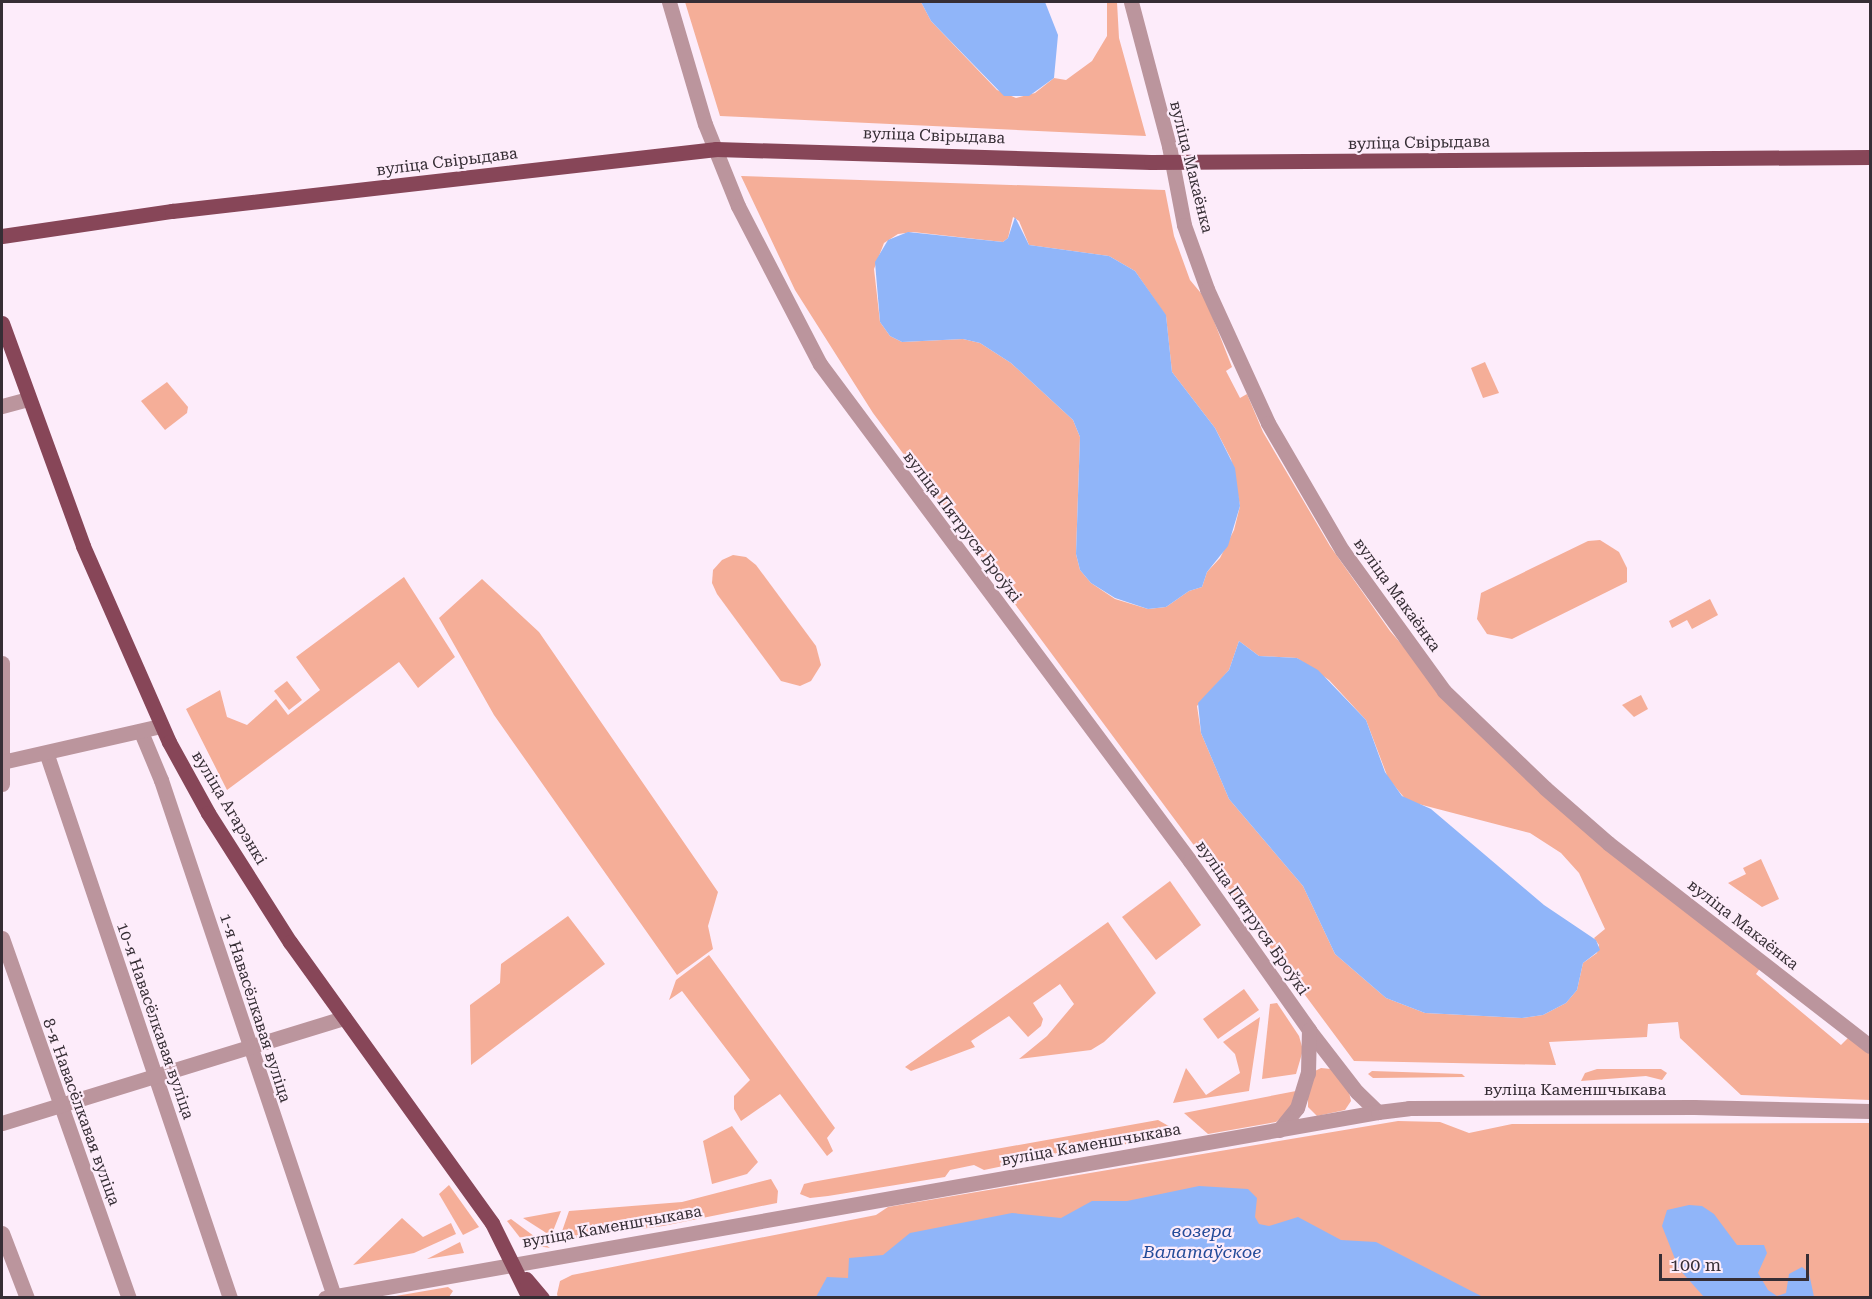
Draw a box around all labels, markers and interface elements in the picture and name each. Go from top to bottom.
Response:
street label: вуліца Макаёнка [1165,99,1217,235]
street label: вуліца Свірыдава [863,124,1005,148]
street label: вуліца Свірыдава [1348,132,1490,154]
street label: вуліца Свірыдава [375,144,519,180]
street label: вуліца Пятруся Броўкі [899,448,1025,606]
street label: вуліца Макаёнка [1349,535,1445,655]
street label: вуліца Агарэнкі [187,748,271,868]
street label: вуліца Пятруся Броўкі [1191,837,1313,999]
street label: вуліца Макаёнка [1684,876,1802,974]
street label: 1-я Навасёлкавая вуліца [215,911,295,1105]
street label: 10-я Навасёлкавая вуліца [112,920,198,1122]
street label: 8-я Навасёлкавая вуліца [38,1016,124,1208]
street label: вуліца Каменшчыкава [1484,1080,1666,1100]
street label: вуліца Каменшчыкава [1000,1120,1182,1170]
street label: вуліца Каменшчыкава [521,1202,703,1252]
water label: возера Валатаўское [1143,1221,1261,1264]
scale bar [1662,1242,1812,1280]
text: 100 m [1670,1254,1721,1275]

